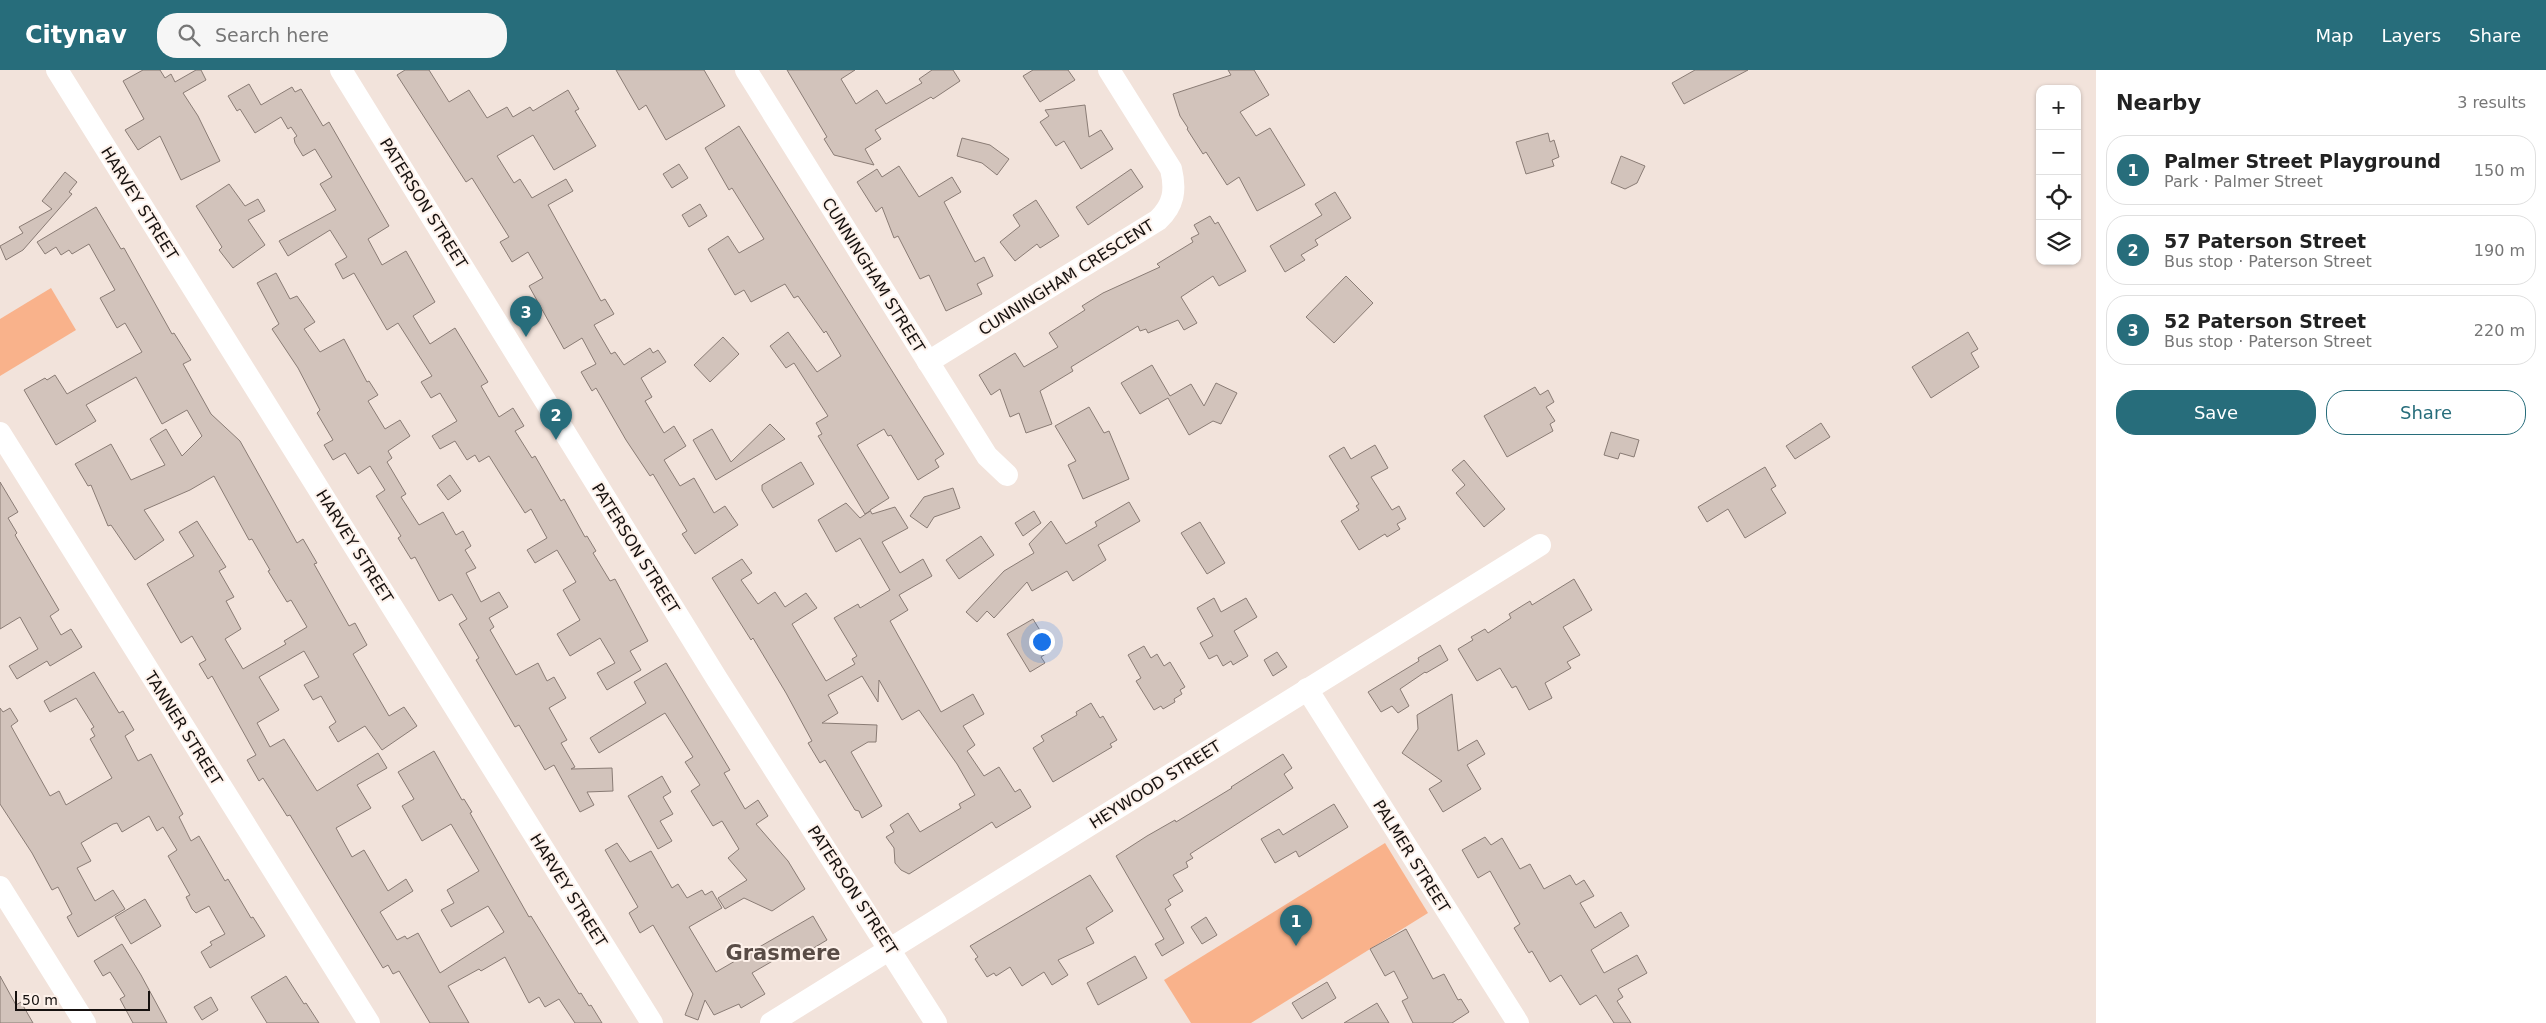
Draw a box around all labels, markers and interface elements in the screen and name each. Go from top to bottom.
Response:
search box [157,13,507,58]
text: Citynav [25,21,127,49]
icon: search [175,21,203,49]
text: Search here [215,24,329,46]
text: Map [2315,25,2353,46]
text: Layers [2381,25,2441,46]
text: Share [2469,25,2521,46]
map controls [2036,85,2081,265]
button: + [2036,85,2081,130]
text: Nearby [2116,91,2201,115]
text: 3 results [2457,93,2526,112]
button: − [2036,130,2081,175]
street label: PATERSON STREET [376,135,472,272]
street label: HARVEY STREET [97,143,182,264]
text: Palmer Street Playground [2164,150,2441,172]
text: 1 [2127,161,2139,180]
text: 150 m [2474,161,2525,180]
text: Park · Palmer Street [2164,172,2323,191]
button: locate [2036,175,2081,220]
street label: CUNNINGHAM STREET [818,194,929,356]
street label: CUNNINGHAM CRESCENT [975,215,1158,339]
button: layers [2036,220,2081,265]
text: 57 Paterson Street [2164,230,2366,252]
text: 2 [2127,241,2139,260]
text: 190 m [2474,241,2525,260]
text: Bus stop · Paterson Street [2164,252,2372,271]
pin: 3 [510,296,542,337]
text: 52 Paterson Street [2164,310,2366,332]
text: 3 [2127,321,2139,340]
text: 220 m [2474,321,2525,340]
text: Bus stop · Paterson Street [2164,332,2372,351]
button: Save [2116,390,2316,435]
button: Share [2326,390,2526,435]
pin: 2 [540,399,572,440]
street label: PATERSON STREET [588,480,684,617]
street label: HARVEY STREET [312,486,397,607]
your location [1029,629,1055,655]
street label: TANNER STREET [140,667,226,789]
street label: HEYWOOD STREET [1086,736,1225,833]
street label: PALMER STREET [1369,796,1454,916]
street label: PATERSON STREET [804,822,902,959]
street label: HARVEY STREET [526,830,611,951]
pin: 1 [1280,905,1312,946]
district label: Grasmere [726,941,841,965]
scale bar [15,988,150,1011]
text: 50 m [22,992,58,1008]

